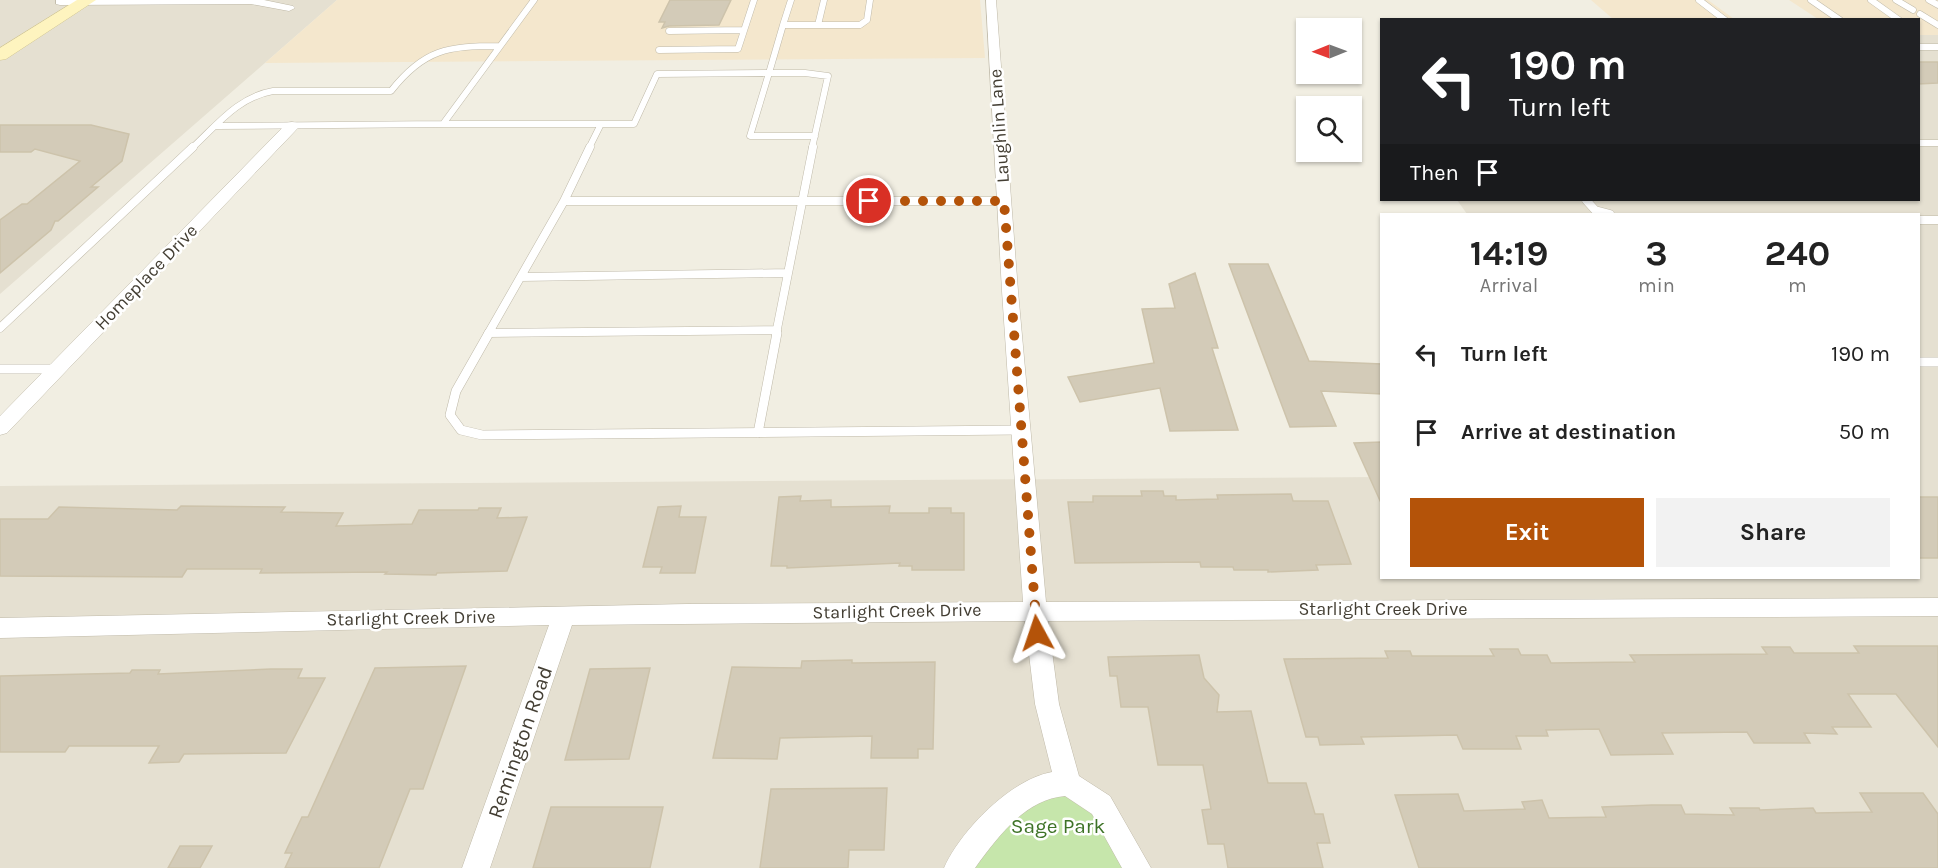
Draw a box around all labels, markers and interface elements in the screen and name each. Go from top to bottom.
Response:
north arrow [1296,18,1362,84]
map controls [1296,18,1362,162]
text: 190 m [1509,40,1627,90]
icon: left [1410,42,1488,120]
street label: Laughlin Lane [984,68,1014,184]
text: Turn left [1509,91,1610,123]
button: search [1296,96,1362,162]
icon: arrive [1471,156,1504,189]
text: Then [1410,160,1459,186]
pin [843,175,894,226]
icon: arrive [852,184,885,217]
street label: Homeplace Drive [90,220,202,334]
text: 14:19 [1470,232,1548,274]
text: 3 [1645,232,1668,274]
text: 240 [1764,232,1830,274]
text: Arrival [1480,274,1538,297]
text: min [1638,274,1675,297]
text: m [1788,274,1807,297]
icon: left [1410,338,1443,371]
text: Turn left [1461,341,1548,367]
text: 190 m [1831,341,1890,367]
icon: arrive [1410,416,1443,449]
text: Arrive at destination [1461,419,1676,445]
text: 50 m [1839,419,1890,445]
button: Exit [1410,498,1644,567]
button: Share [1656,498,1890,567]
street label: Starlight Creek Drive [1298,598,1468,620]
street label: Starlight Creek Drive [812,599,982,623]
position arrow [1005,601,1069,665]
street label: Starlight Creek Drive [326,606,496,630]
street label: Remington Road [483,663,557,821]
park label: Sage Park [1011,814,1105,838]

